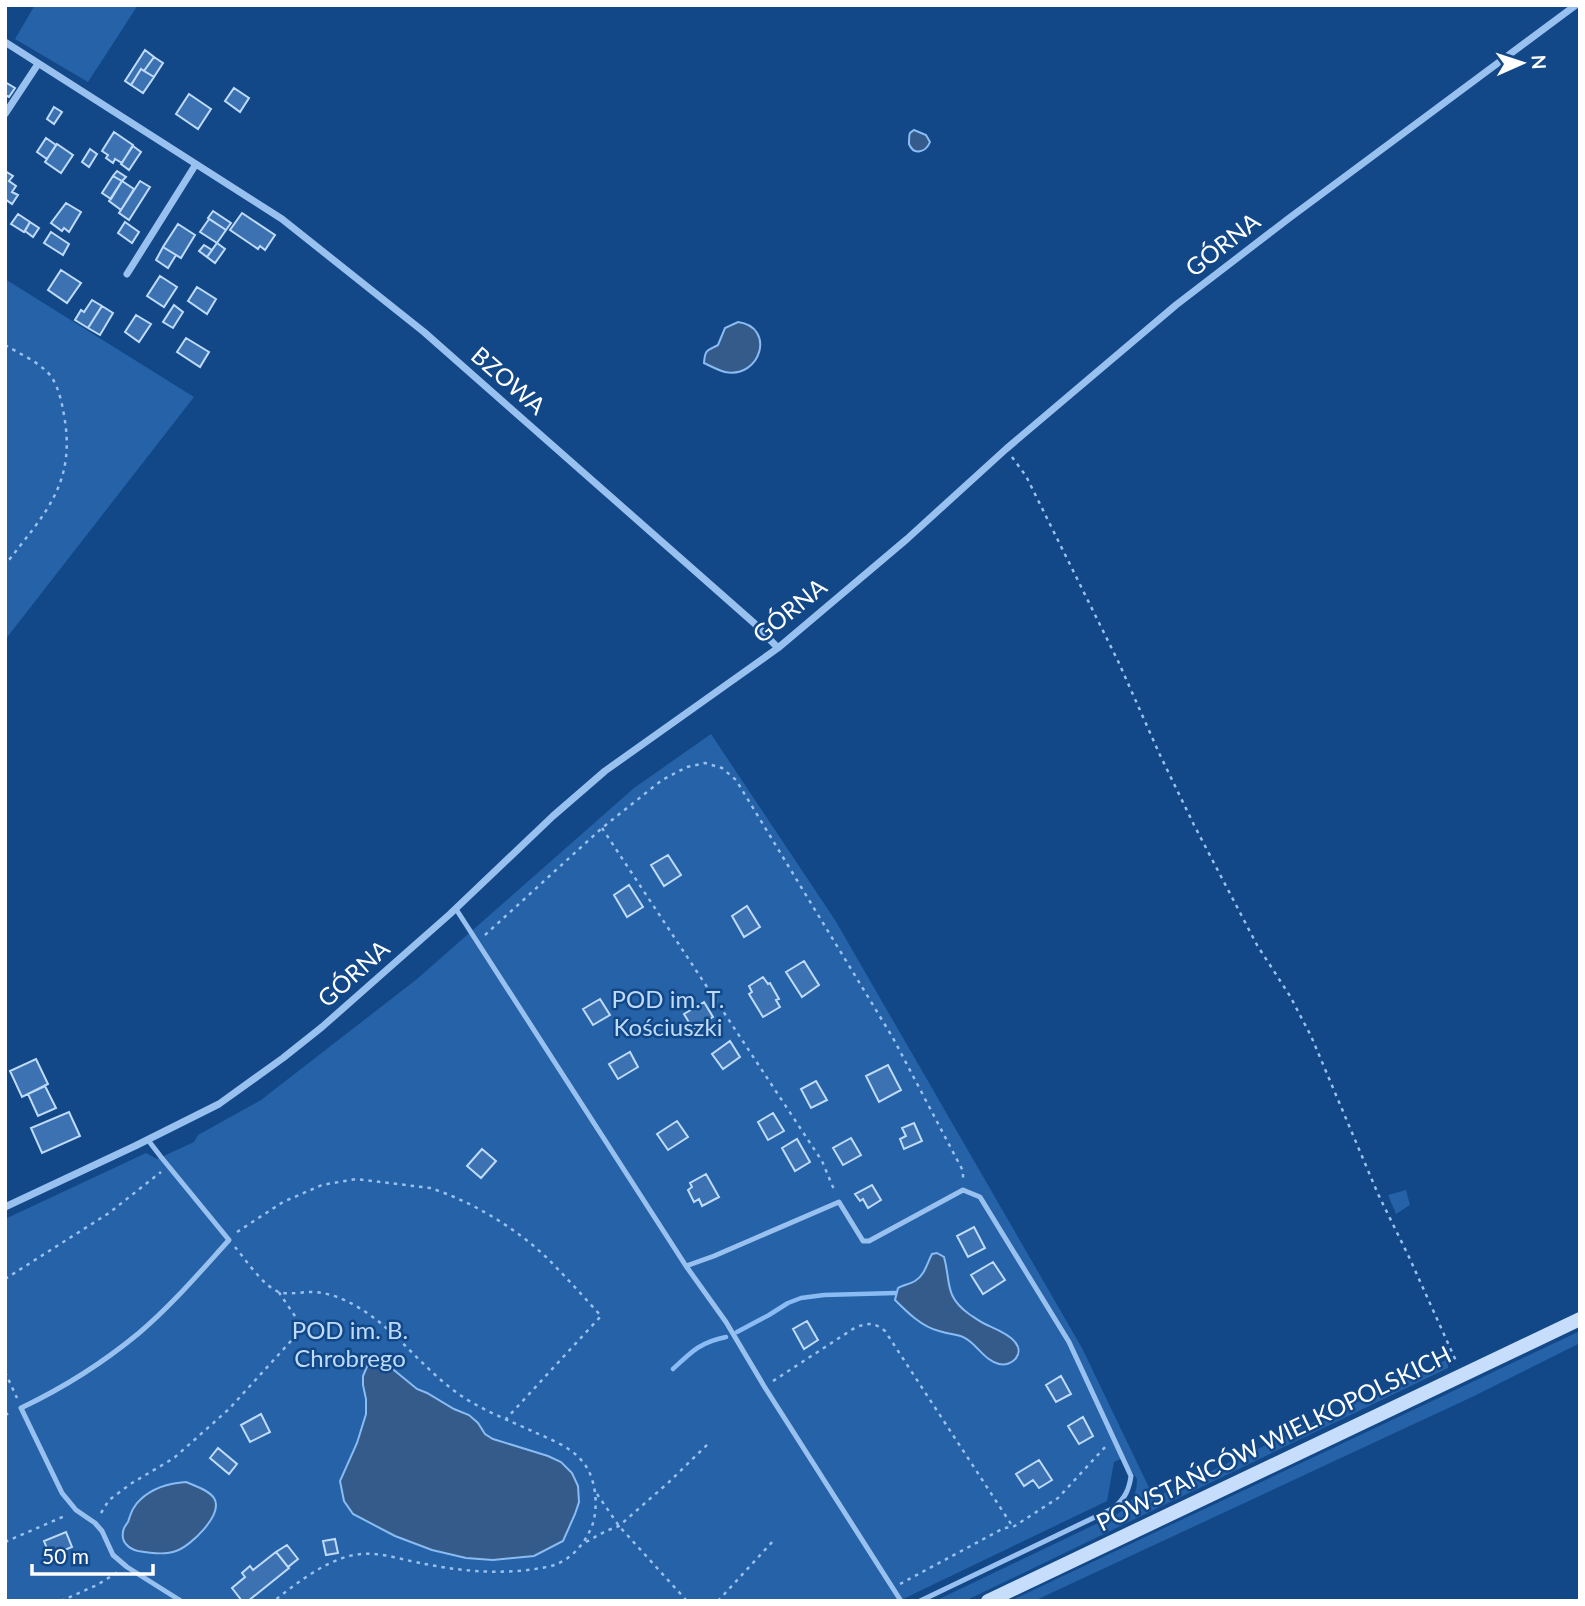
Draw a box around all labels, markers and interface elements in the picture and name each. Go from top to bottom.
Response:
north arrow [1487,28,1557,98]
text: N [1528,54,1551,70]
street label: GÓRNA [1179,205,1266,282]
street label: BZOWA [466,340,552,420]
street label: GÓRNA [746,571,832,648]
street label: GÓRNA [311,933,395,1013]
park label: POD im. T. Kościuszki [612,984,724,1041]
park label: POD im. B. Chrobrego [292,1315,408,1372]
street label: POWSTAŃCÓW WIELKOPOLSKICH [1091,1339,1455,1536]
scale bar [32,1532,152,1576]
text: 50 m [42,1543,89,1568]

